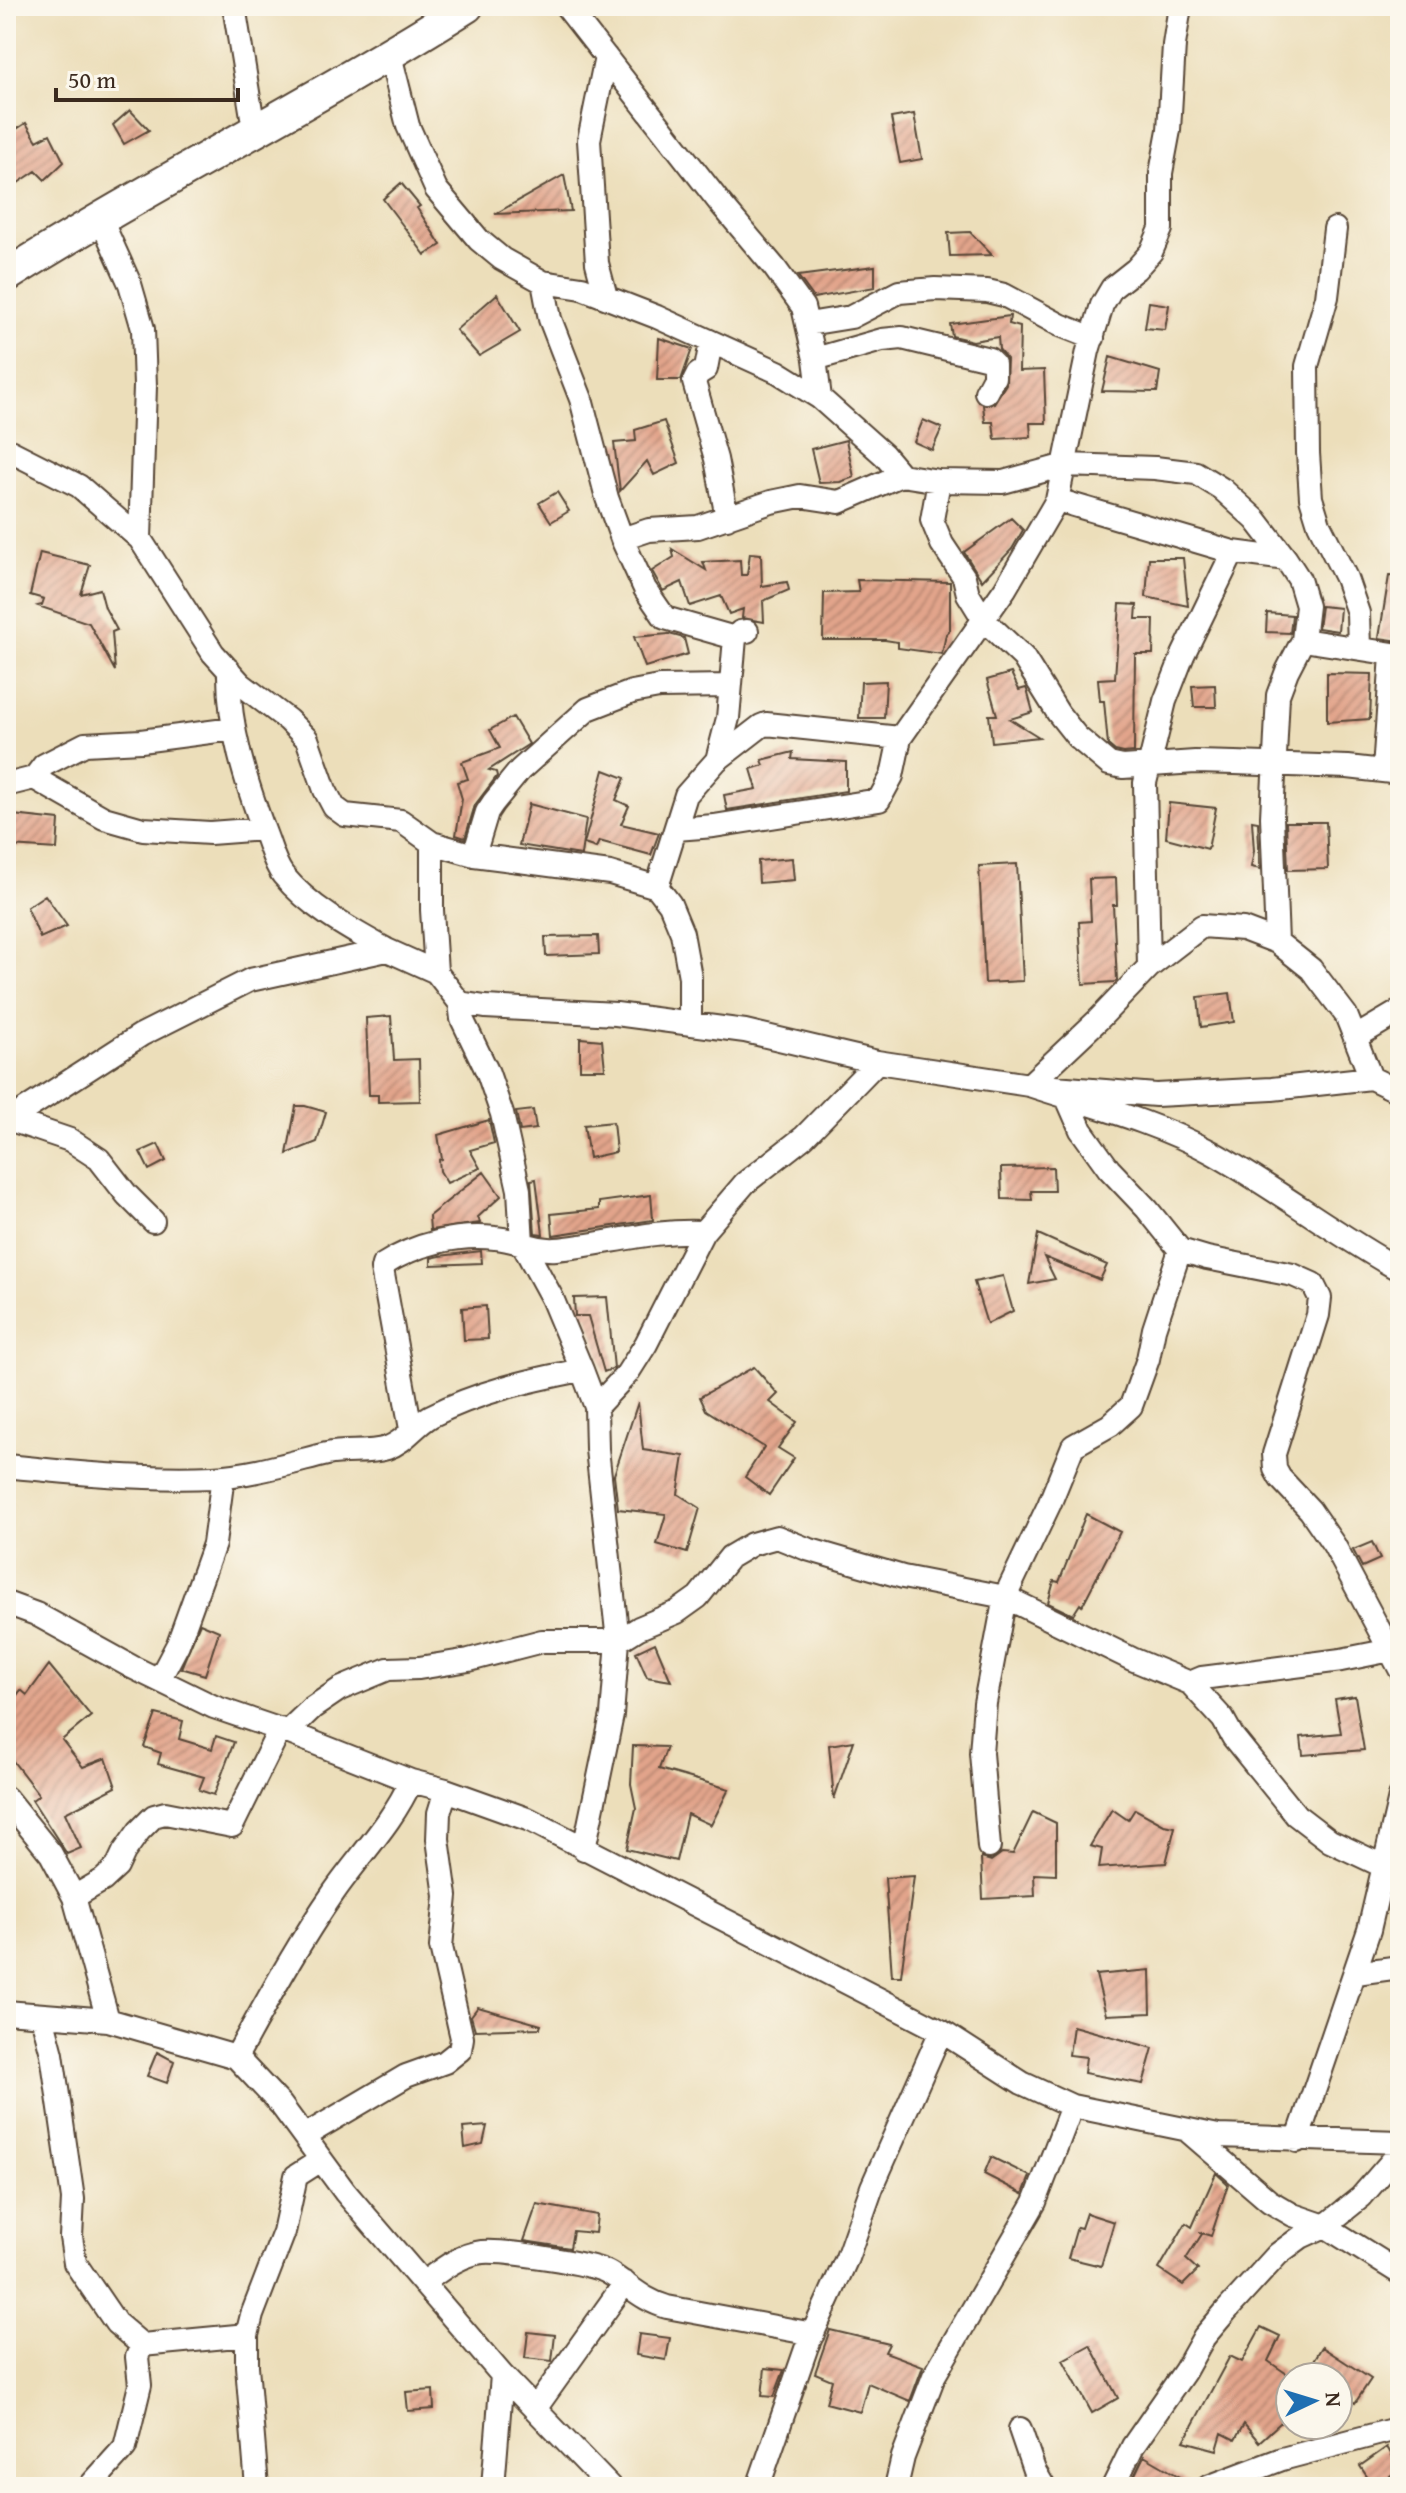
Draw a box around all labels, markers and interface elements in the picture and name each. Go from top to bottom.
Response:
scale bar [56,52,238,102]
text: 50 m [68,62,116,97]
north arrow [1274,2361,1354,2441]
text: N [1317,2391,1350,2408]

